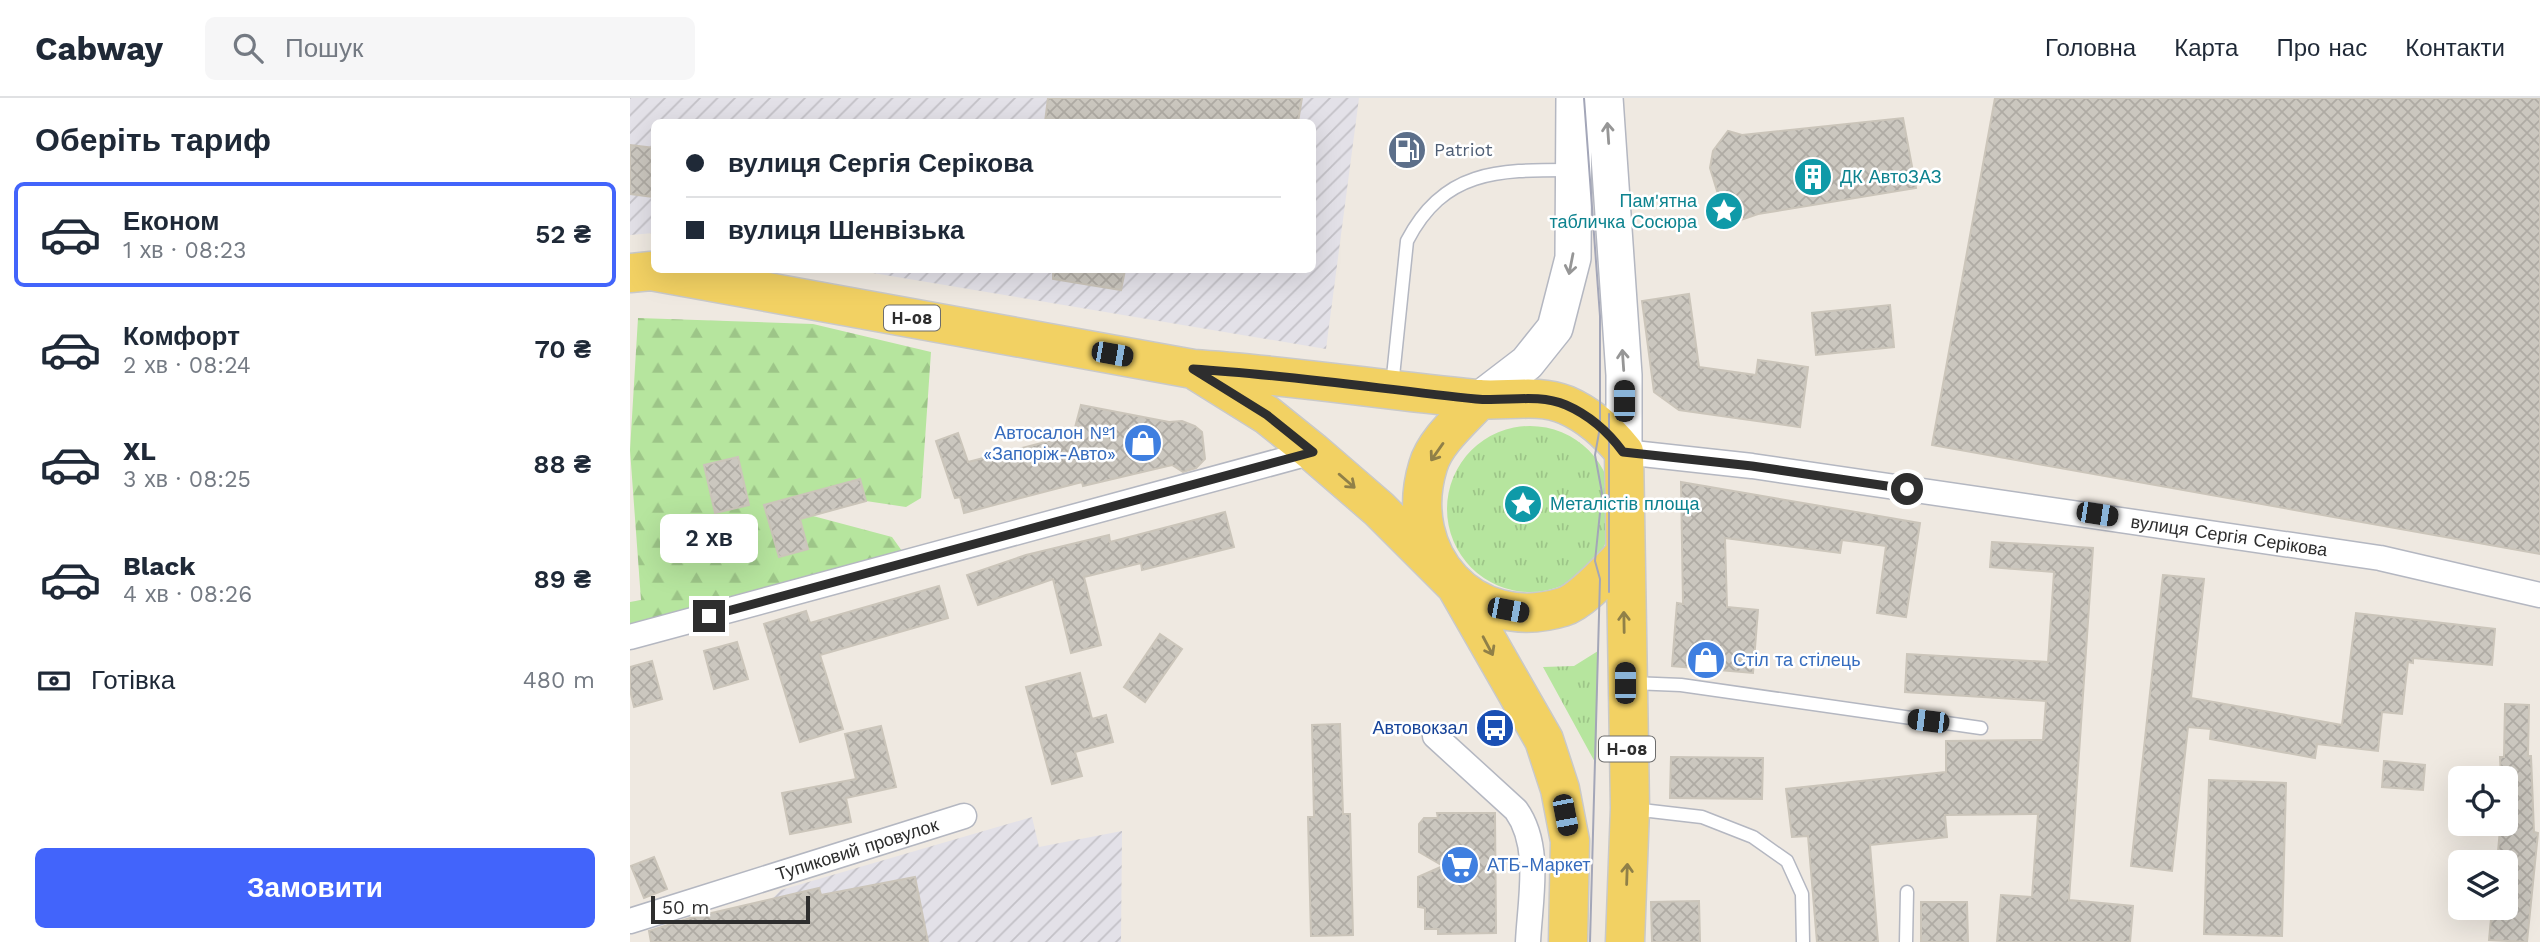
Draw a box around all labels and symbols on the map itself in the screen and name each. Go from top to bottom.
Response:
one-way arrow [1601,121,1614,144]
fuel station icon: Patriot [1386,129,1428,171]
place label: Patriot [1434,139,1493,160]
building icon: ДК АвтоЗАЗ [1792,156,1834,198]
place label: ДК АвтоЗАЗ [1840,166,1942,187]
place label: Пам'ятна табличка Сосюра [1550,190,1698,232]
place icon: Пам'ятна табличка Сосюра [1703,190,1745,232]
one-way arrow [1563,252,1577,275]
road number: Н-08 [884,306,940,330]
car [1090,340,1135,368]
one-way arrow [1616,349,1629,371]
car [1614,380,1635,422]
place label: Автосалон №1 «Запоріж-Авто» [983,422,1116,464]
shop icon: Автосалон №1 «Запоріж-Авто» [1122,422,1164,464]
one-way arrow [1430,442,1444,461]
one-way arrow [1338,473,1356,489]
route start [1891,473,1923,505]
place icon: Металістів площа [1502,483,1544,525]
place label: Металістів площа [1550,493,1700,514]
car [2075,500,2120,528]
street label: вулиця Сергія Серікова [2129,511,2330,560]
callout: 2 хв [660,514,758,564]
car [1486,596,1531,624]
route end [693,600,725,632]
one-way arrow [1618,611,1631,634]
one-way arrow [1482,635,1495,656]
shop icon: Стіл та стілець [1685,639,1727,681]
place label: Стіл та стілець [1733,649,1861,670]
car [1615,662,1636,704]
bus stop icon: Автовокзал [1474,707,1516,749]
car [1906,708,1951,734]
place label: Автовокзал [1373,717,1468,738]
road number: Н-08 [1599,736,1655,762]
car [1551,792,1580,838]
street label: Тупиковий провулок [773,814,941,884]
supermarket icon: АТБ-Маркет [1439,844,1481,886]
place label: АТБ-Маркет [1487,854,1591,875]
one-way arrow [1621,863,1634,886]
scale bar [651,893,810,925]

